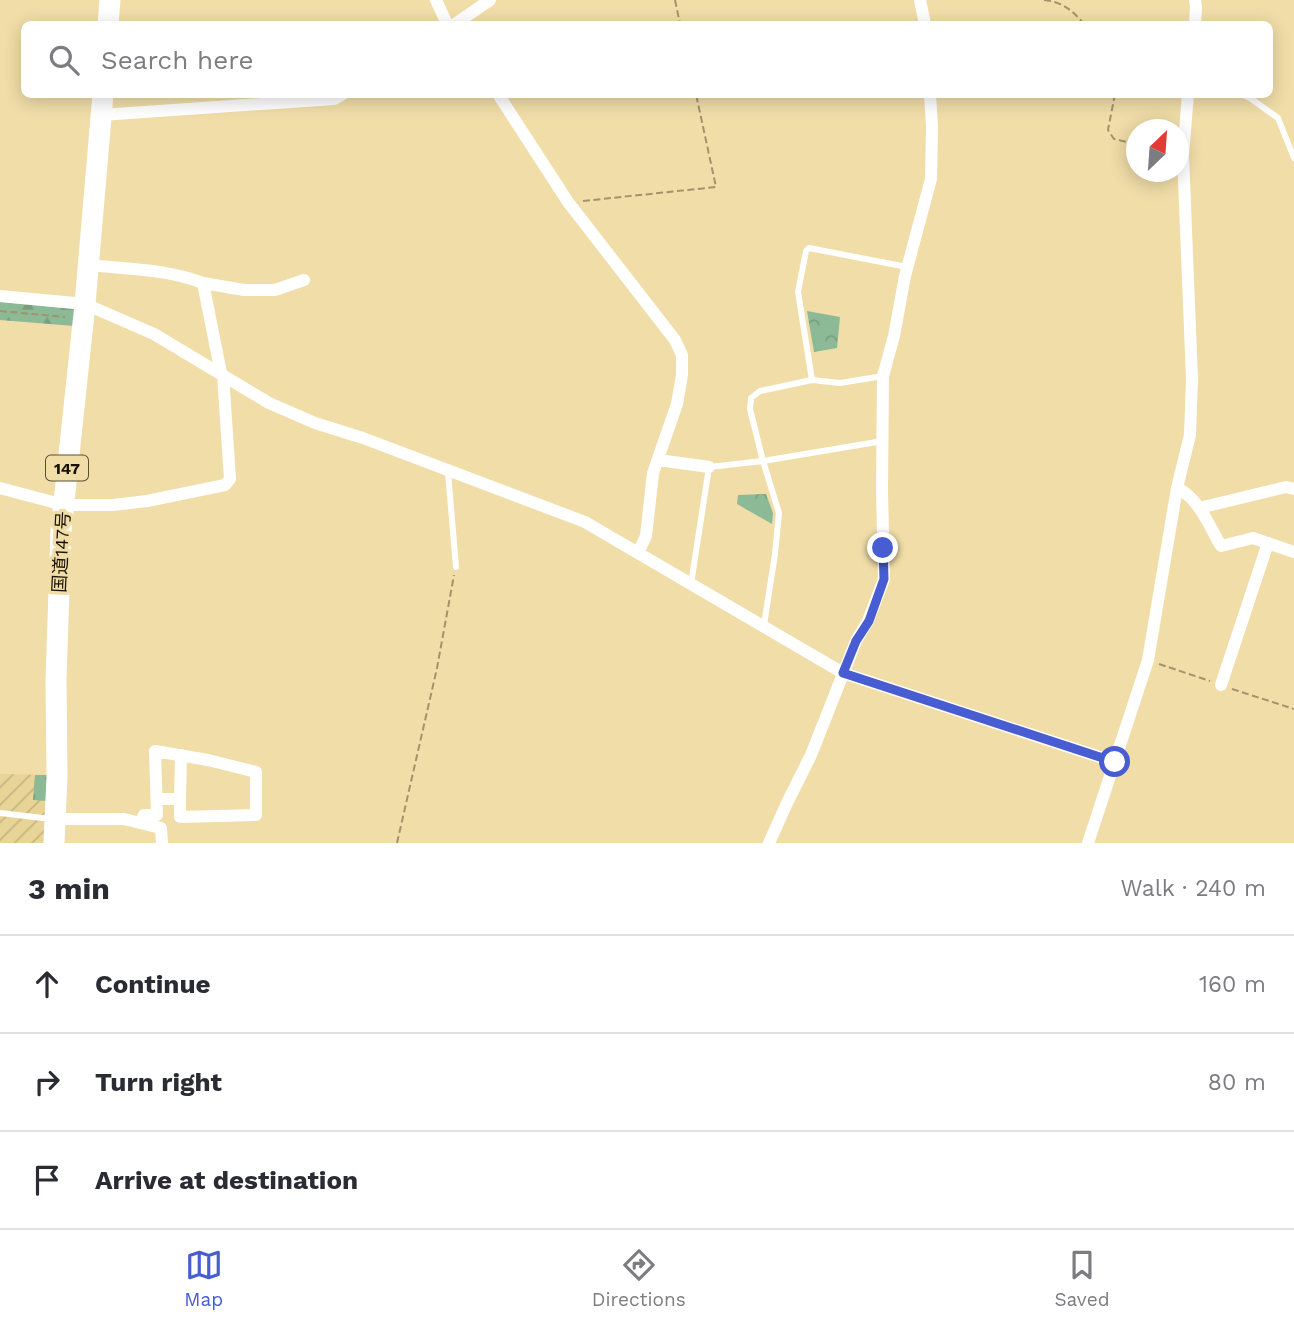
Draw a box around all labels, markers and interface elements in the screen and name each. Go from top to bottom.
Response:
search box [21,21,1273,98]
icon: search [45,41,83,79]
text: Search here [101,45,253,75]
north arrow [1126,119,1189,182]
road number: 147 [46,456,88,481]
street label: 国道147号 [48,511,74,593]
route end [867,532,898,563]
route start [1099,746,1130,777]
text: 3 min [28,871,110,906]
text: Walk · 240 m [1121,875,1266,902]
icon: ahead [28,965,66,1003]
text: Continue [95,969,211,999]
text: 160 m [1199,971,1266,998]
icon: right [28,1063,66,1101]
text: Turn right [95,1067,222,1097]
text: 80 m [1208,1069,1266,1096]
icon: arrive [28,1161,66,1199]
text: Arrive at destination [95,1165,358,1195]
tab: Map [184,1246,223,1311]
tab: Directions [592,1246,686,1311]
tab: Saved [1054,1246,1110,1311]

